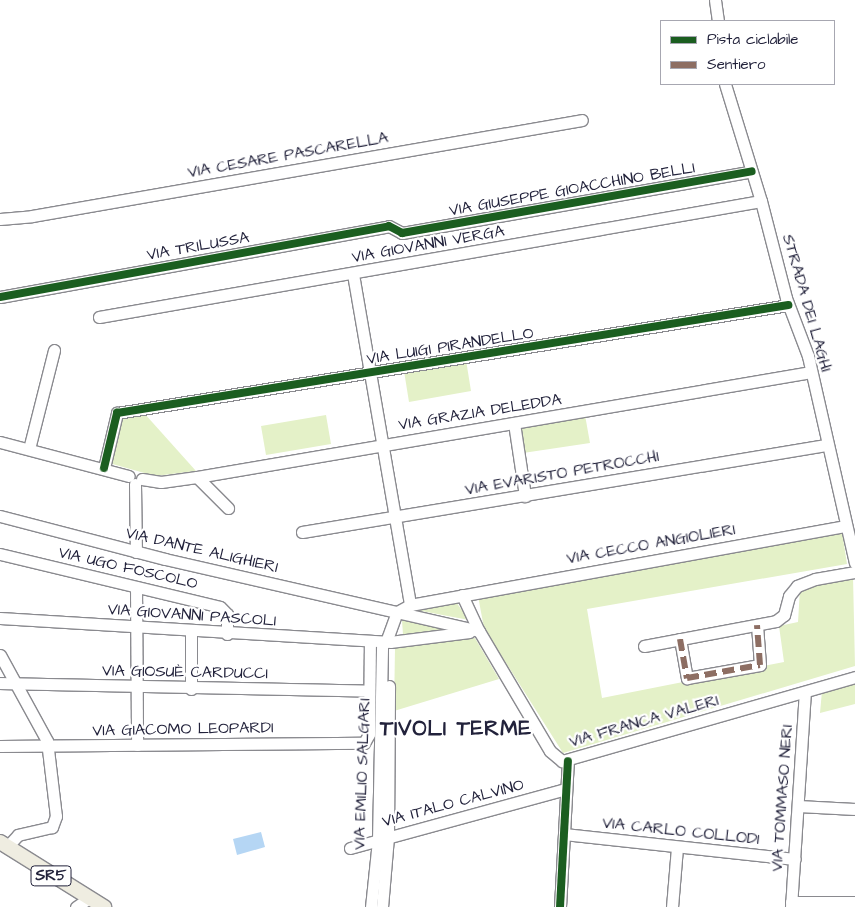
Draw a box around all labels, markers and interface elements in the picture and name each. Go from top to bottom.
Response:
legend [660,20,835,85]
text: Pista ciclabile [707,29,798,50]
text: Sentiero [707,54,765,75]
street label: VIA CESARE PASCARELLA [186,128,390,182]
street label: VIA GIUSEPPE GIOACCHINO BELLI [448,158,696,220]
street label: VIA GIOVANNI VERGA [350,221,506,267]
street label: VIA TRILUSSA [145,228,251,264]
street label: STRADA DEI LAGHI [778,232,836,374]
street label: VIA LUIGI PIRANDELLO [365,323,535,369]
street label: VIA GRAZIA DELEDDA [397,390,563,434]
street label: VIA EVARISTO PETROCCHI [464,446,660,500]
street label: VIA CECCO ANGIOLIERI [565,520,737,568]
street label: VIA DANTE ALIGHIERI [124,523,280,577]
street label: VIA UGO FOSCOLO [57,543,199,593]
street label: VIA GIOVANNI PASCOLI [107,600,277,630]
street label: VIA GIOSUÈ CARDUCCI [102,661,268,683]
street label: VIA FRANCA VALERI [567,690,721,752]
street label: VIA EMILIO SALGARI [350,698,374,850]
district label: TIVOLI TERME [379,716,533,742]
street label: VIA GIACOMO LEOPARDI [92,718,274,740]
street label: VIA TOMMASO NERI [767,724,797,872]
street label: VIA ITALO CALVINO [380,775,526,831]
street label: VIA CARLO COLLODI [601,813,761,849]
road number: SR5 [30,864,72,888]

